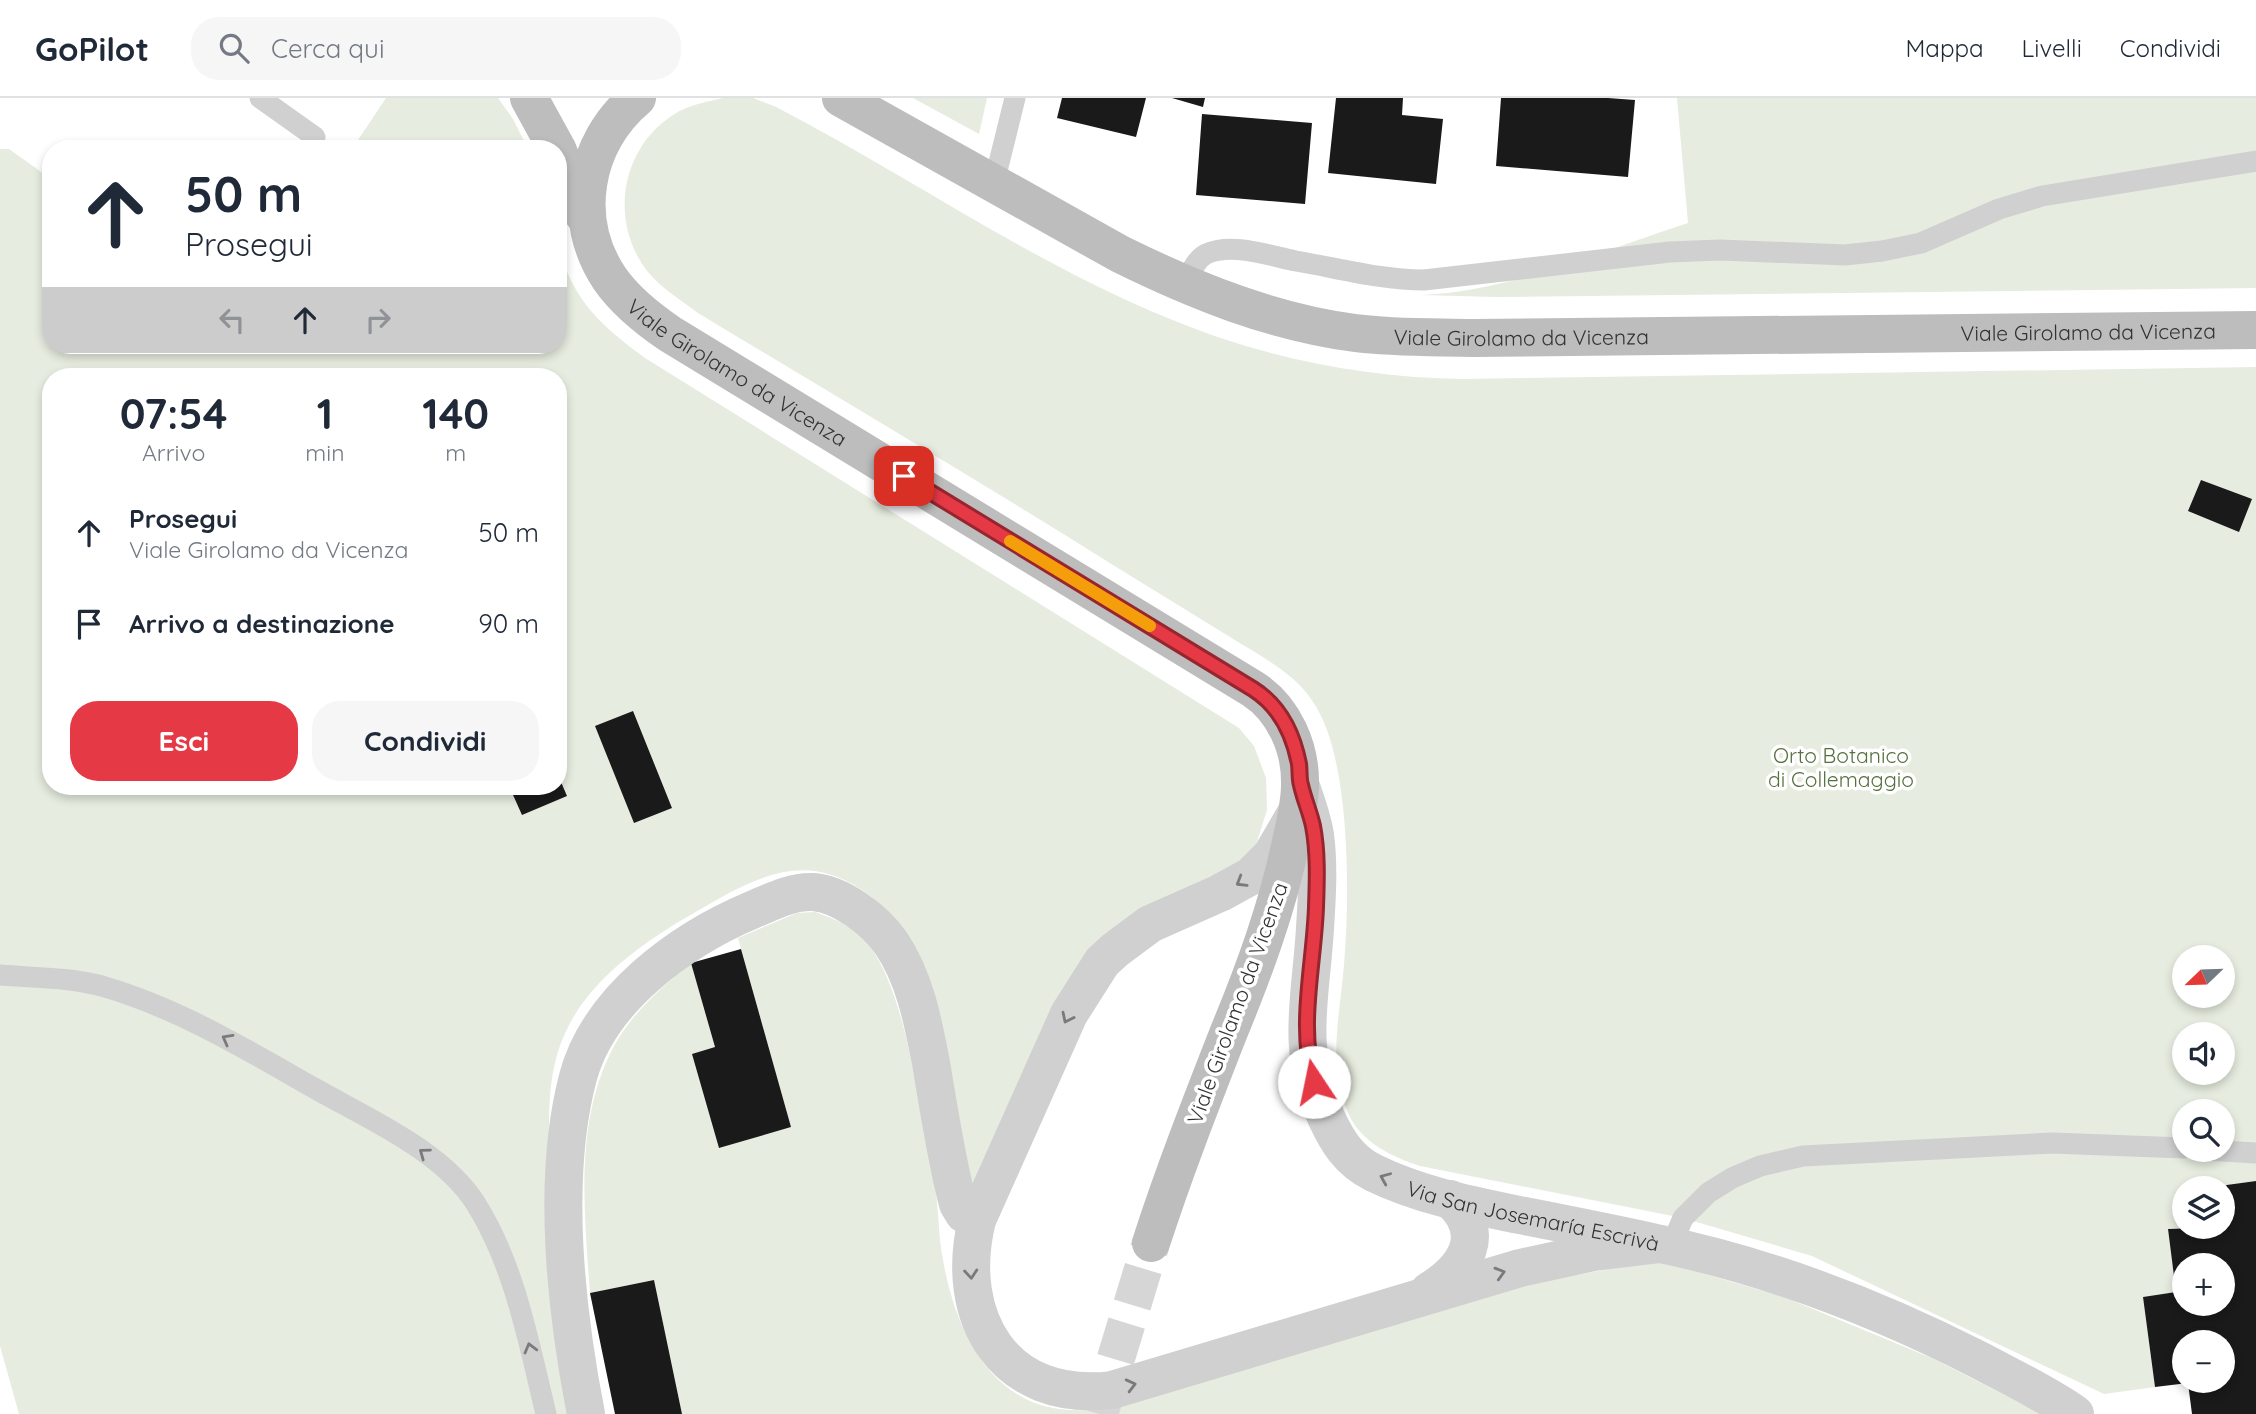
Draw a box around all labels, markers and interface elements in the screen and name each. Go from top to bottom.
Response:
search box [191,17,681,80]
text: GoPilot [35,28,149,69]
icon: search [215,29,253,67]
text: Cerca qui [271,32,384,65]
text: Mappa [1906,33,1984,63]
text: Livelli [2022,33,2082,63]
text: Condividi [2120,33,2221,63]
text: 50 m [185,163,302,224]
icon: ahead [70,168,161,259]
text: Prosegui [185,224,313,264]
street label: Viale Girolamo da Vicenza [622,293,852,452]
icon: left [213,301,251,339]
icon: ahead [286,301,324,339]
icon: right [359,301,397,339]
street label: Viale Girolamo da Vicenza [1960,317,2216,346]
street label: Viale Girolamo da Vicenza [1393,323,1649,351]
text: 07:54 [120,387,227,440]
text: 1 [317,387,333,440]
text: 140 [422,387,489,440]
text: Arrivo [142,438,205,467]
text: min [305,438,344,467]
text: m [445,438,466,467]
pin [874,446,934,506]
icon: arrive [885,457,923,495]
text: Prosegui [129,502,237,535]
icon: ahead [70,514,108,552]
text: 50 m [479,516,539,549]
text: Viale Girolamo da Vicenza [129,535,409,564]
icon: arrive [70,605,108,643]
text: Arrivo a destinazione [129,607,395,640]
text: 90 m [478,607,539,640]
button: Esci [70,701,298,781]
button: Condividi [312,701,539,781]
park label: Orto Botanico di Collemaggio [1768,742,1914,792]
one-way arrow [1235,873,1248,886]
street label: Viale Girolamo da Vicenza [1181,879,1293,1127]
north arrow [2172,945,2235,1008]
map controls [2172,945,2235,1393]
one-way arrow [1062,1011,1076,1023]
button: sound [2172,1022,2235,1085]
one-way arrow [222,1034,235,1047]
position arrow [1277,1045,1351,1119]
button: search [2172,1099,2235,1162]
one-way arrow [419,1149,432,1161]
one-way arrow [1380,1172,1392,1186]
street label: Via San Josemaría Escrivà [1403,1175,1662,1256]
button: layers [2172,1176,2235,1239]
button: + [2172,1253,2235,1316]
one-way arrow [1494,1267,1506,1282]
one-way arrow [963,1269,978,1280]
button: − [2172,1330,2235,1393]
one-way arrow [524,1342,538,1354]
one-way arrow [1124,1379,1136,1393]

